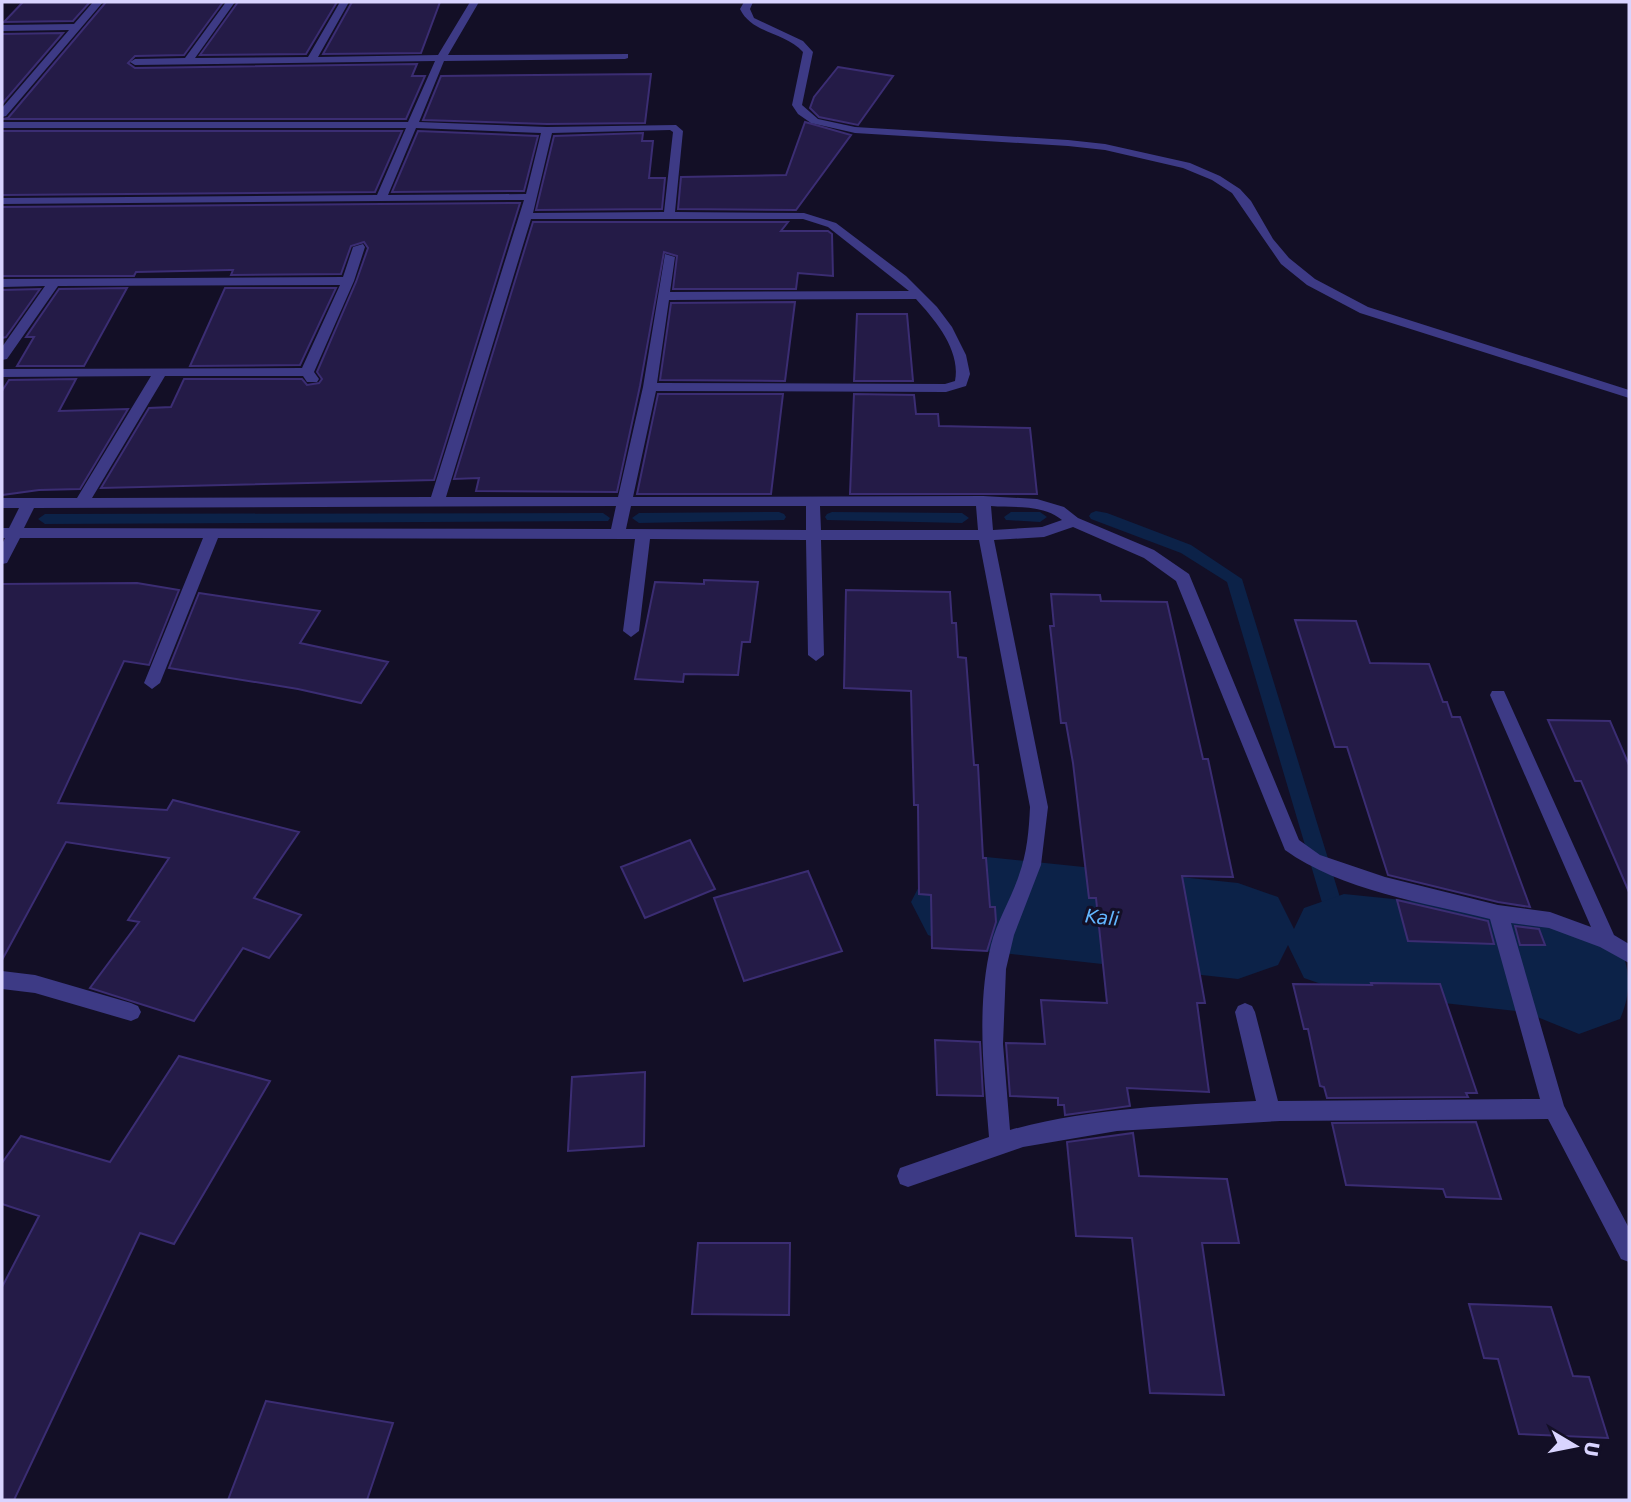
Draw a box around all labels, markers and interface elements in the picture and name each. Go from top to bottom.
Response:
water label: Kali [1084,904,1121,930]
north arrow [1540,1411,1610,1481]
text: U [1580,1439,1604,1458]

